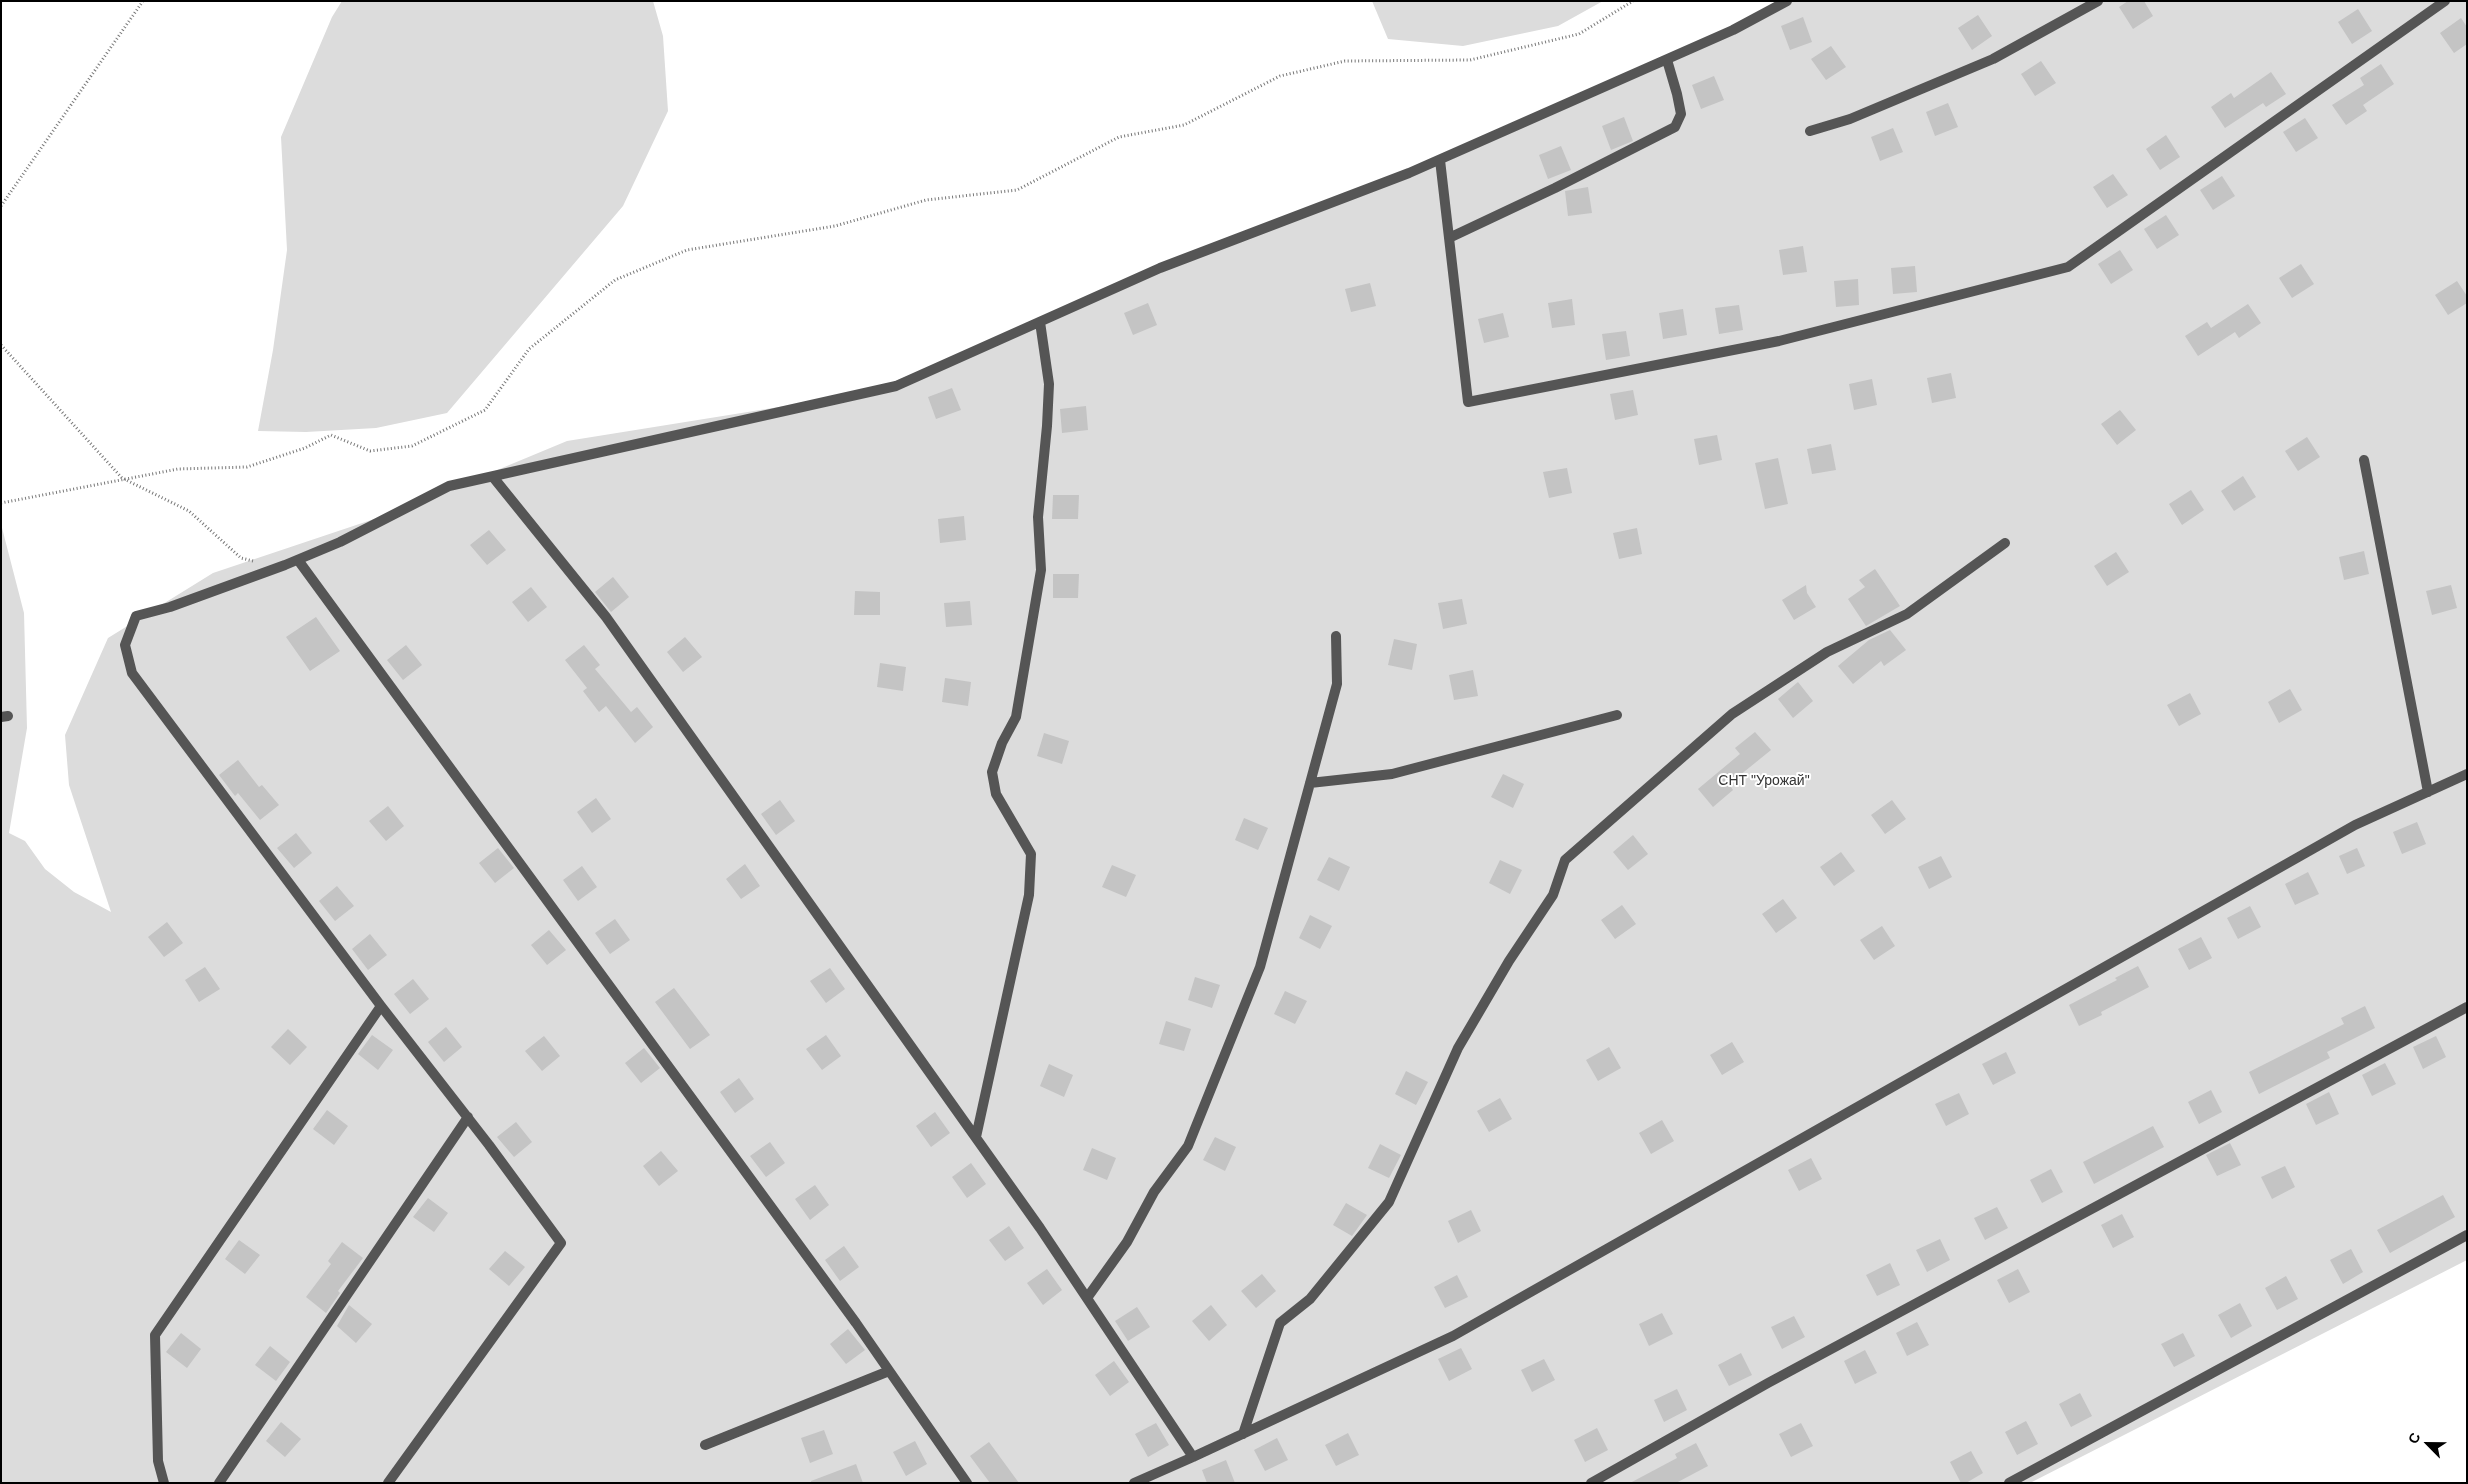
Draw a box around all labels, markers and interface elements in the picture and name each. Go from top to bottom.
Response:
park label: СНТ "Урожай" [1718,773,1810,789]
north arrow [2403,1419,2453,1469]
text: С [2405,1430,2424,1446]

